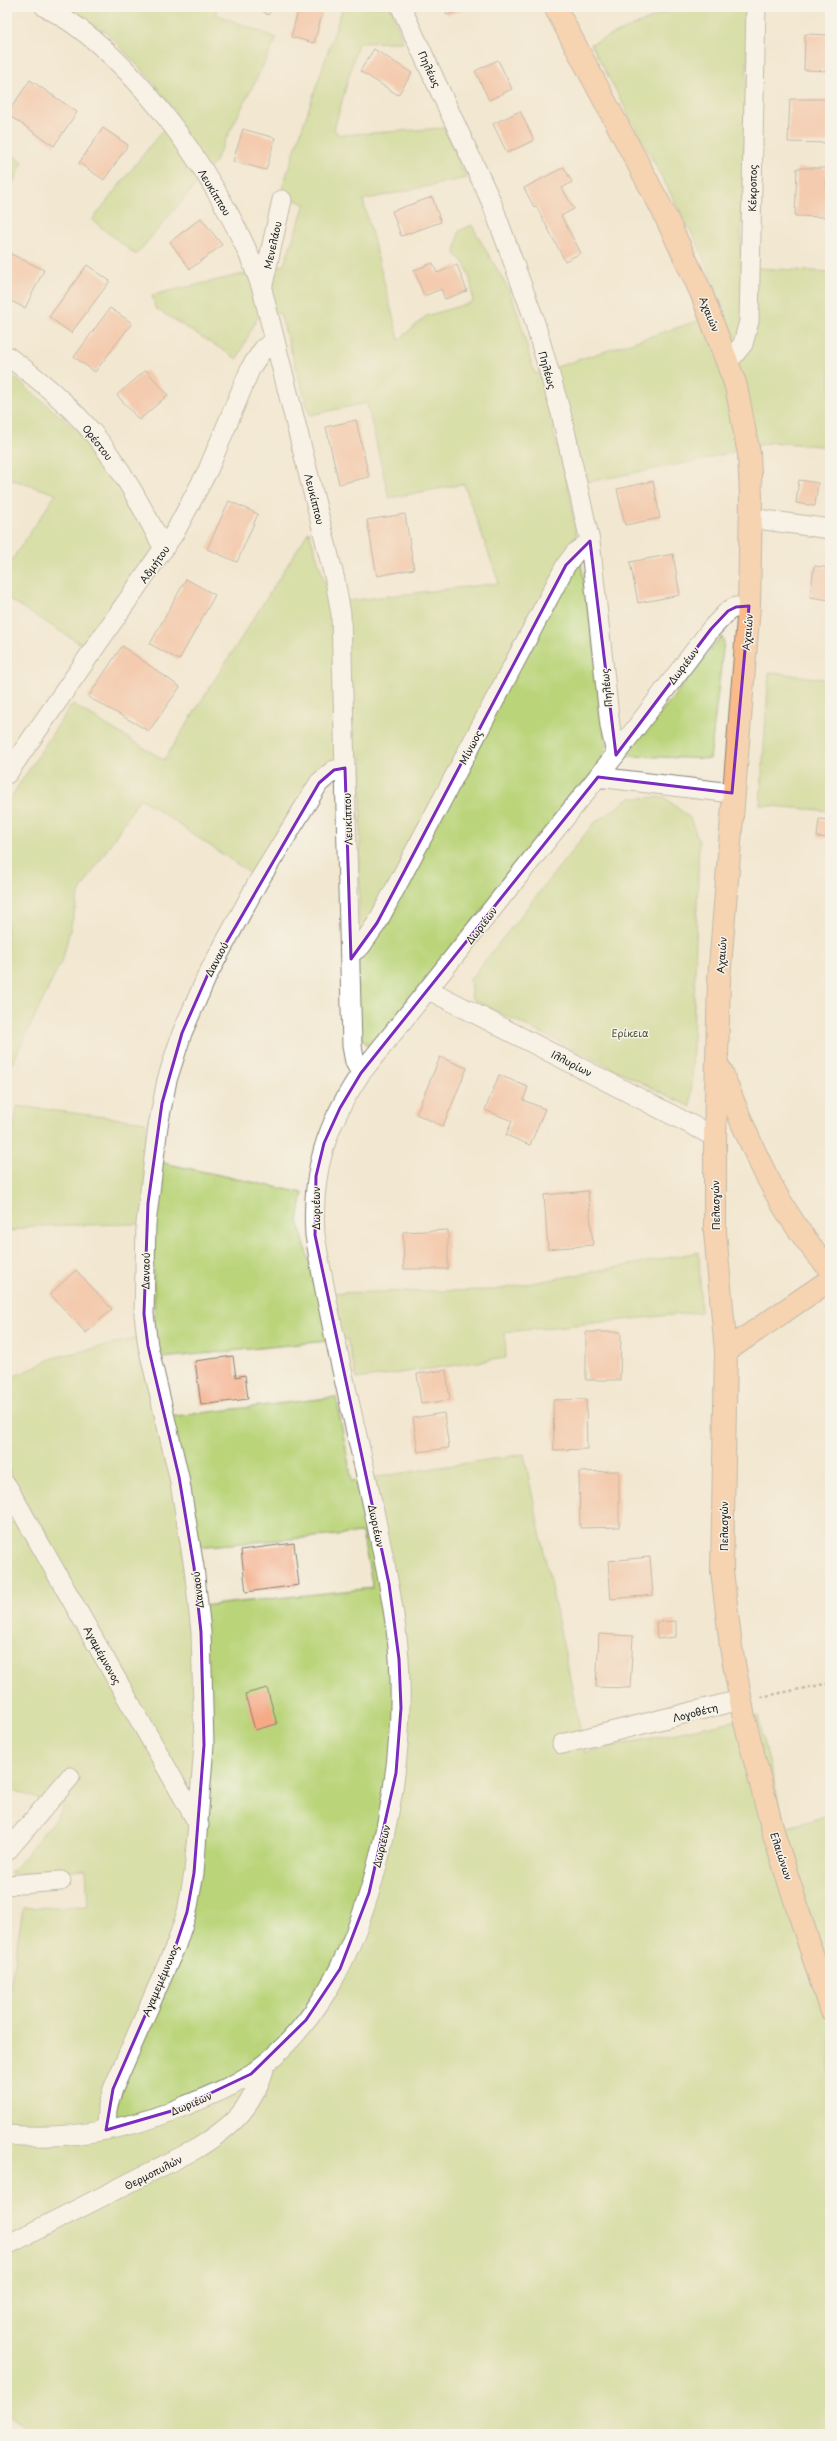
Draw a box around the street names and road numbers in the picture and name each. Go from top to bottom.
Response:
street label: Πηλέως [415,48,445,90]
street label: Κέκροπος [744,164,760,212]
street label: Λευκίππου [195,166,235,218]
street label: Μενελάου [259,219,285,270]
street label: Αχαιών [696,294,724,334]
street label: Πηλέως [535,349,561,391]
street label: Ορέστου [79,421,117,463]
street label: Λευκίππου [301,472,329,526]
street label: Αδμήτου [135,542,173,586]
street label: Αχαιών [738,613,756,651]
street label: Δωριέων [664,643,702,687]
street label: Πηλέως [597,668,615,708]
street label: Μίνωος [455,727,485,767]
street label: Λευκίππου [339,792,355,845]
street label: Δωριέων [462,903,500,947]
street label: Αχαιών [712,936,730,974]
street label: Δαναού [201,939,231,979]
street label: Ιλλυρίων [549,1046,595,1080]
street label: Πελασγών [707,1180,723,1230]
street label: Δωριέων [308,1186,323,1230]
street label: Δαναού [137,1252,153,1290]
street label: Πελασγών [716,1501,731,1551]
street label: Δωριέων [365,1503,389,1549]
street label: Δαναού [187,1570,207,1609]
street label: Αγαμέμνονος [81,1623,125,1687]
street label: Λογοθέτη [671,1699,719,1725]
street label: Δωριέων [368,1823,394,1869]
street label: Ελαιώνων [767,1830,797,1882]
street label: Αγαμεμέμνονος [138,1942,182,2018]
street label: Δωριέων [168,2088,214,2118]
street label: Θερμοπυλών [121,2151,185,2193]

